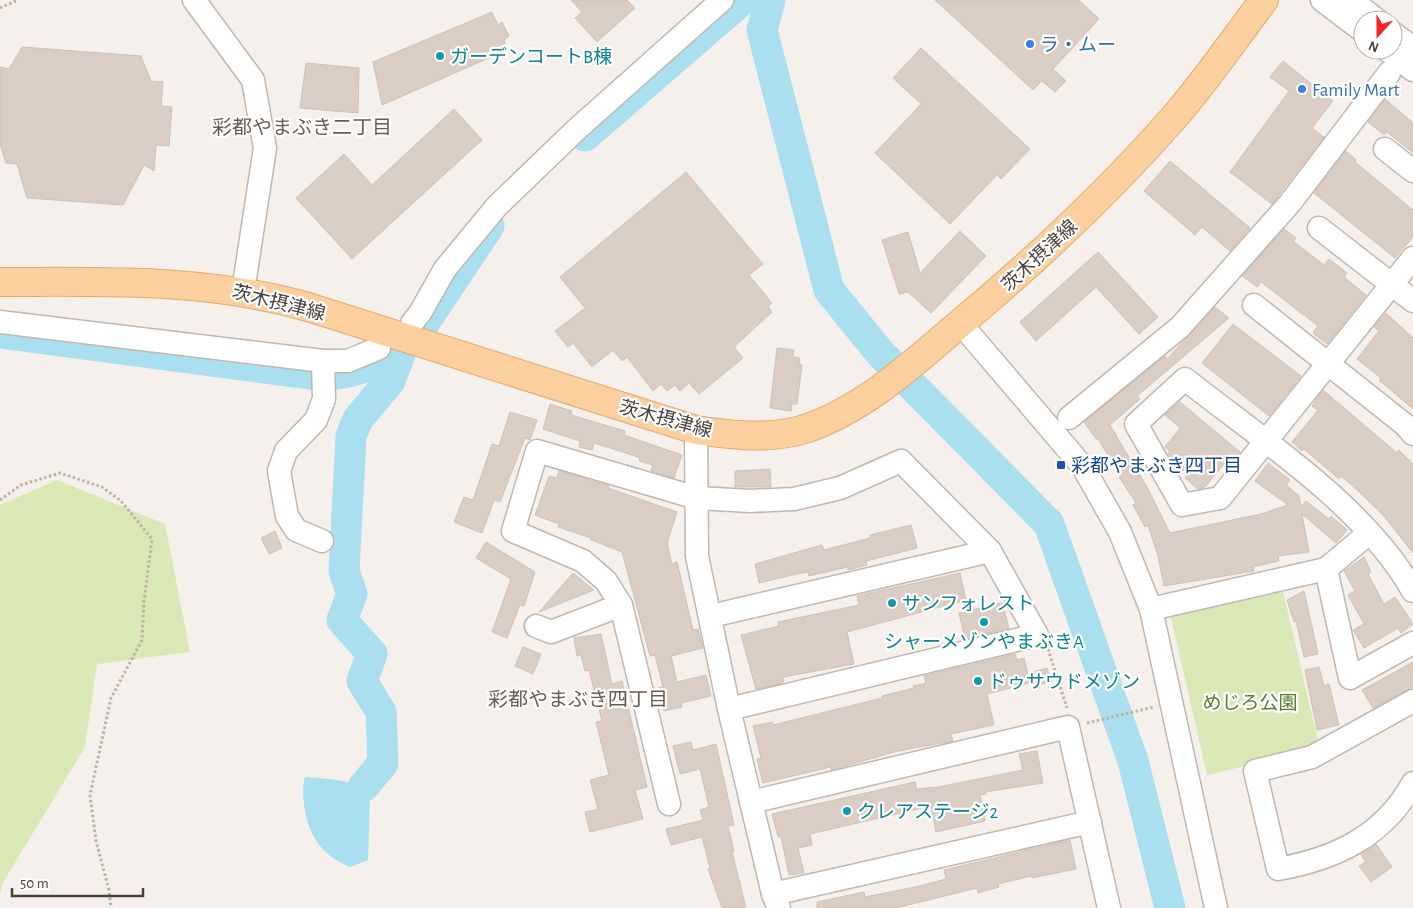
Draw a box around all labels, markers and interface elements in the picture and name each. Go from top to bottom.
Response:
north arrow [1353,10,1403,60]
place label: ラ・ムー [1040,36,1116,55]
marker: ラ・ムー [1024,38,1036,50]
text: N [1367,38,1381,54]
place label: ガーデンコートB棟 [450,46,612,67]
marker: ガーデンコートB棟 [434,50,446,62]
place label: Family Mart [1312,81,1400,100]
marker: Family Mart [1296,83,1308,95]
district label: 彩都やまぶき二丁目 [212,117,392,138]
street label: 茨木摂津線 [998,216,1081,295]
street label: 茨木摂津線 [230,282,327,324]
street label: 茨木摂津線 [617,397,714,441]
place label: 彩都やまぶき四丁目 [1071,455,1242,476]
marker: 彩都やまぶき四丁目 [1055,459,1067,471]
place label: サンフォレスト [902,595,1034,614]
marker: サンフォレスト [886,597,898,609]
marker: シャーメゾンやまぶきA [978,616,990,628]
place label: シャーメゾンやまぶきA [884,631,1084,652]
place label: ドゥサウドメゾン [988,671,1140,692]
marker: ドゥサウドメゾン [972,675,984,687]
district label: 彩都やまぶき四丁目 [488,689,668,710]
park label: めじろ公園 [1202,693,1298,713]
place label: クレアステージ2 [857,802,999,822]
marker: クレアステージ2 [841,805,853,817]
scale bar [12,866,144,898]
text: 50 m [20,876,49,891]

